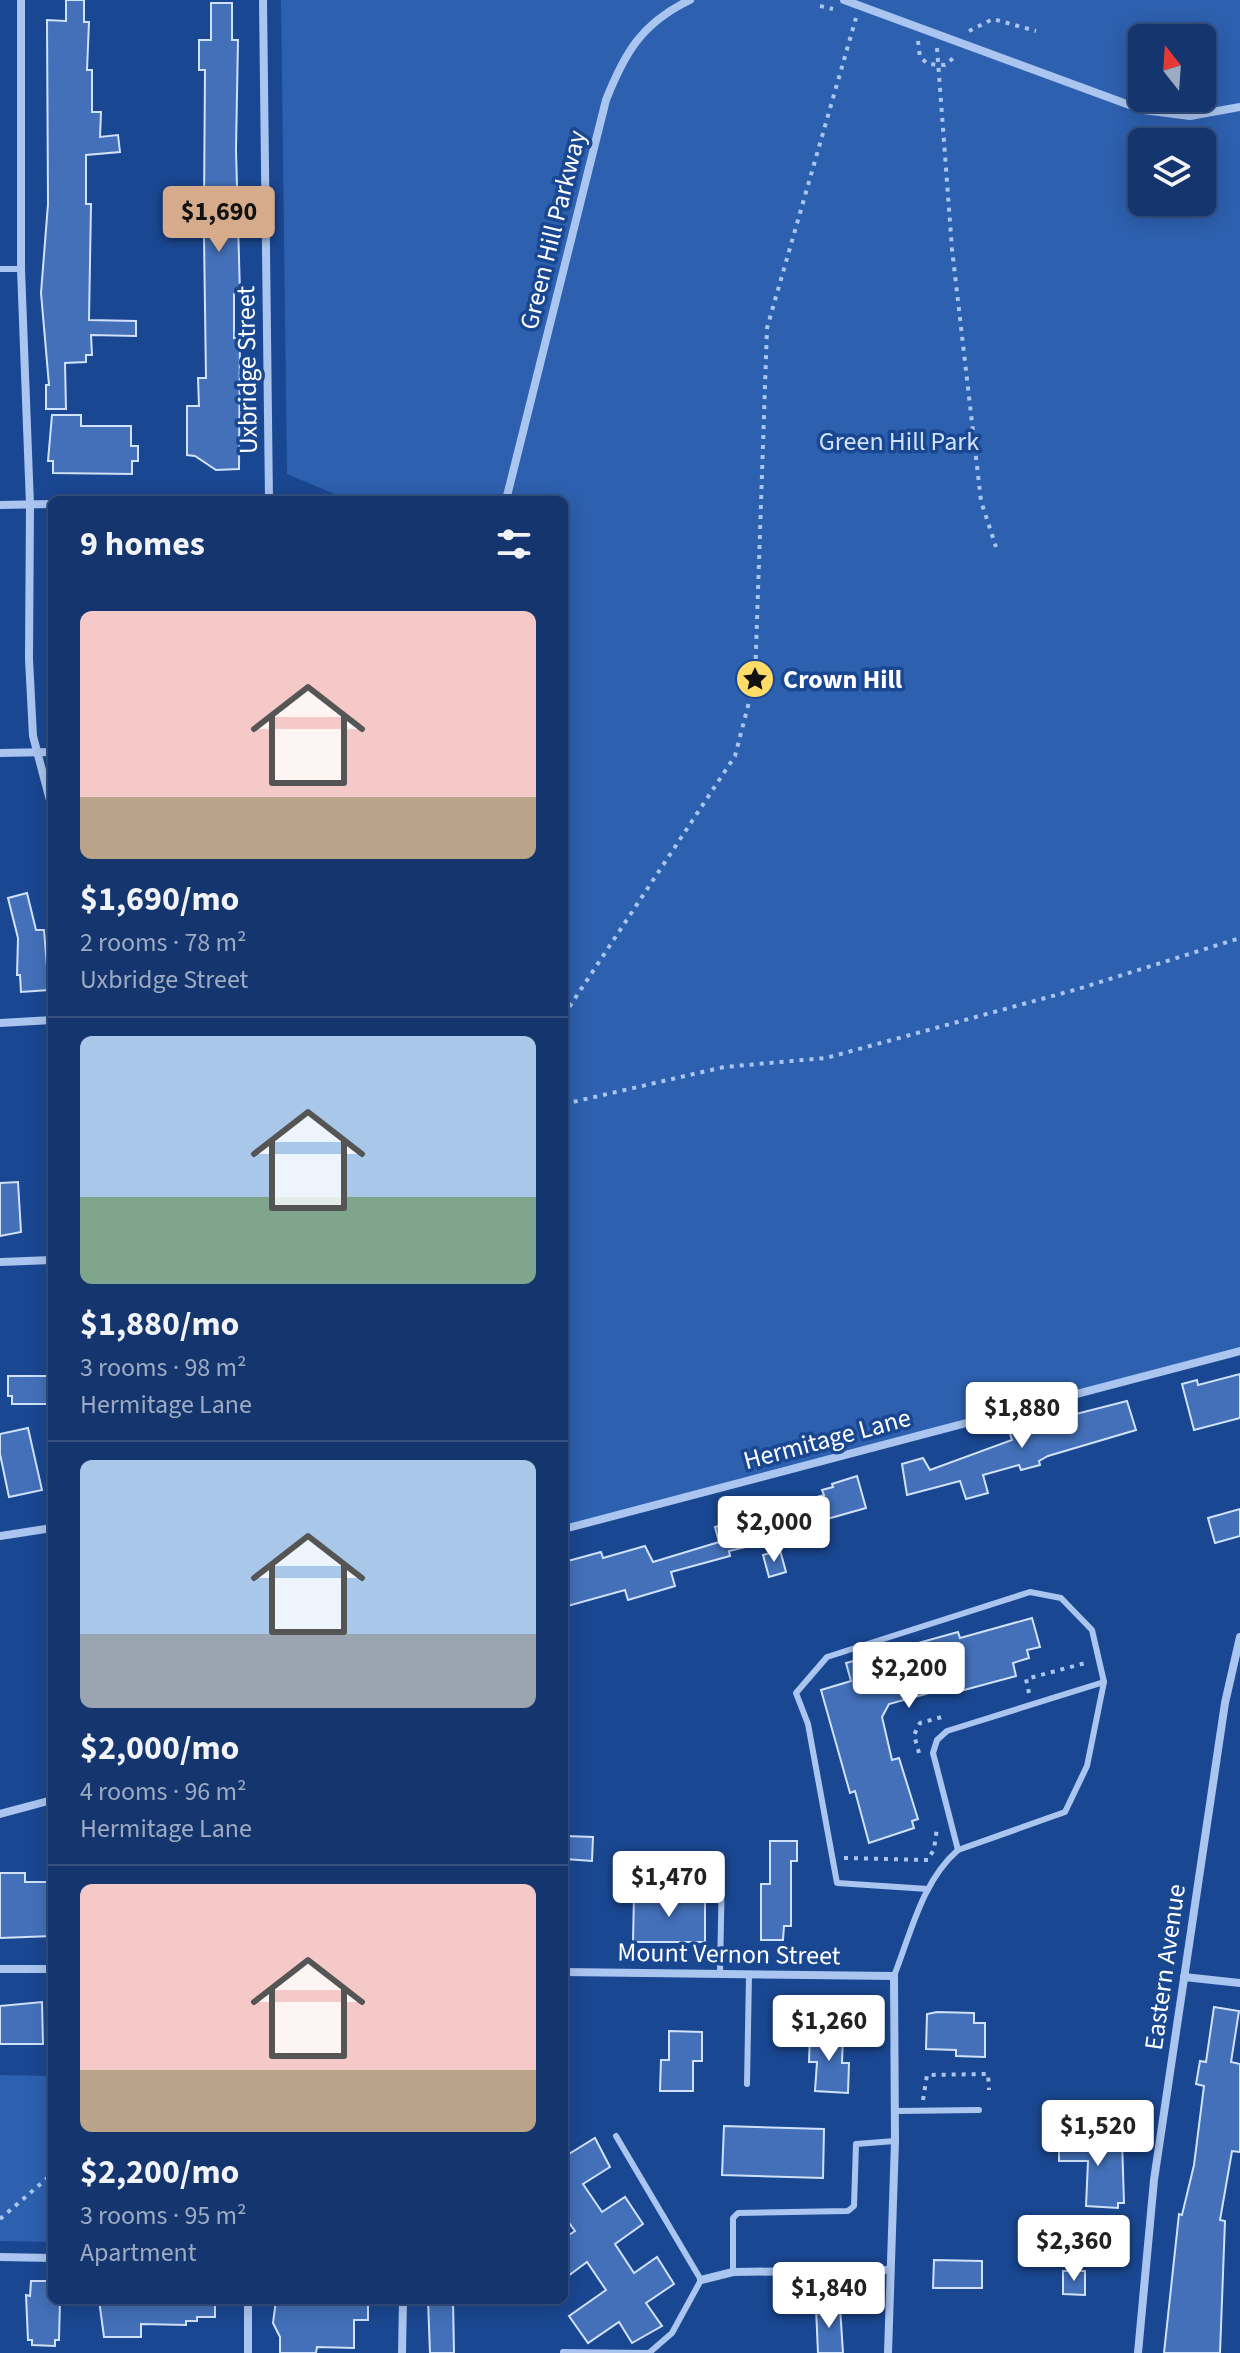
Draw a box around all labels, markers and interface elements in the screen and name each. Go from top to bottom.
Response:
north arrow [1128,24,1216,112]
map controls [1128,24,1216,216]
street label: Green Hill Parkway [510,126,596,334]
button: layers [1128,128,1216,216]
pin: $1,690 [154,186,284,254]
text: $1,690 [181,193,257,230]
street label: Uxbridge Street [227,285,267,455]
park label: Green Hill Park [819,423,979,460]
text: 9 homes [80,520,205,569]
icon: filters [492,522,536,566]
place icon: Crown Hill [734,658,776,700]
place label: Crown Hill [783,661,903,698]
icon: home [236,663,380,807]
text: $1,690/mo [80,875,240,924]
text: 2 rooms · 78 m² [80,924,247,961]
text: Uxbridge Street [80,961,248,998]
icon: home [236,1088,380,1232]
text: $1,880/mo [80,1300,240,1349]
text: 3 rooms · 98 m² [80,1349,247,1386]
pin: $1,880 [957,1382,1087,1450]
text: Hermitage Lane [80,1386,252,1423]
text: $1,880 [984,1389,1060,1426]
street label: Hermitage Lane [739,1399,915,1479]
pin: $2,000 [709,1496,839,1564]
text: $2,000 [736,1503,812,1540]
icon: home [236,1512,380,1656]
pin: $2,200 [844,1642,974,1710]
text: $2,200 [871,1649,947,1686]
text: $2,000/mo [80,1724,240,1773]
text: 4 rooms · 96 m² [80,1773,247,1810]
text: Hermitage Lane [80,1810,252,1847]
pin: $1,470 [604,1851,734,1919]
text: $1,470 [631,1858,707,1895]
street label: Eastern Avenue [1135,1882,1195,2052]
street label: Mount Vernon Street [617,1934,841,1974]
icon: home [236,1936,380,2080]
pin: $1,260 [764,1995,894,2063]
text: $1,260 [791,2002,867,2039]
pin: $1,520 [1033,2100,1163,2168]
text: $1,520 [1060,2107,1136,2144]
text: $2,200/mo [80,2148,240,2197]
text: 3 rooms · 95 m² [80,2197,247,2234]
pin: $2,360 [1009,2215,1139,2283]
text: $2,360 [1036,2222,1112,2259]
text: Apartment [80,2234,197,2271]
pin: $1,840 [764,2262,894,2330]
text: $1,840 [791,2269,867,2306]

